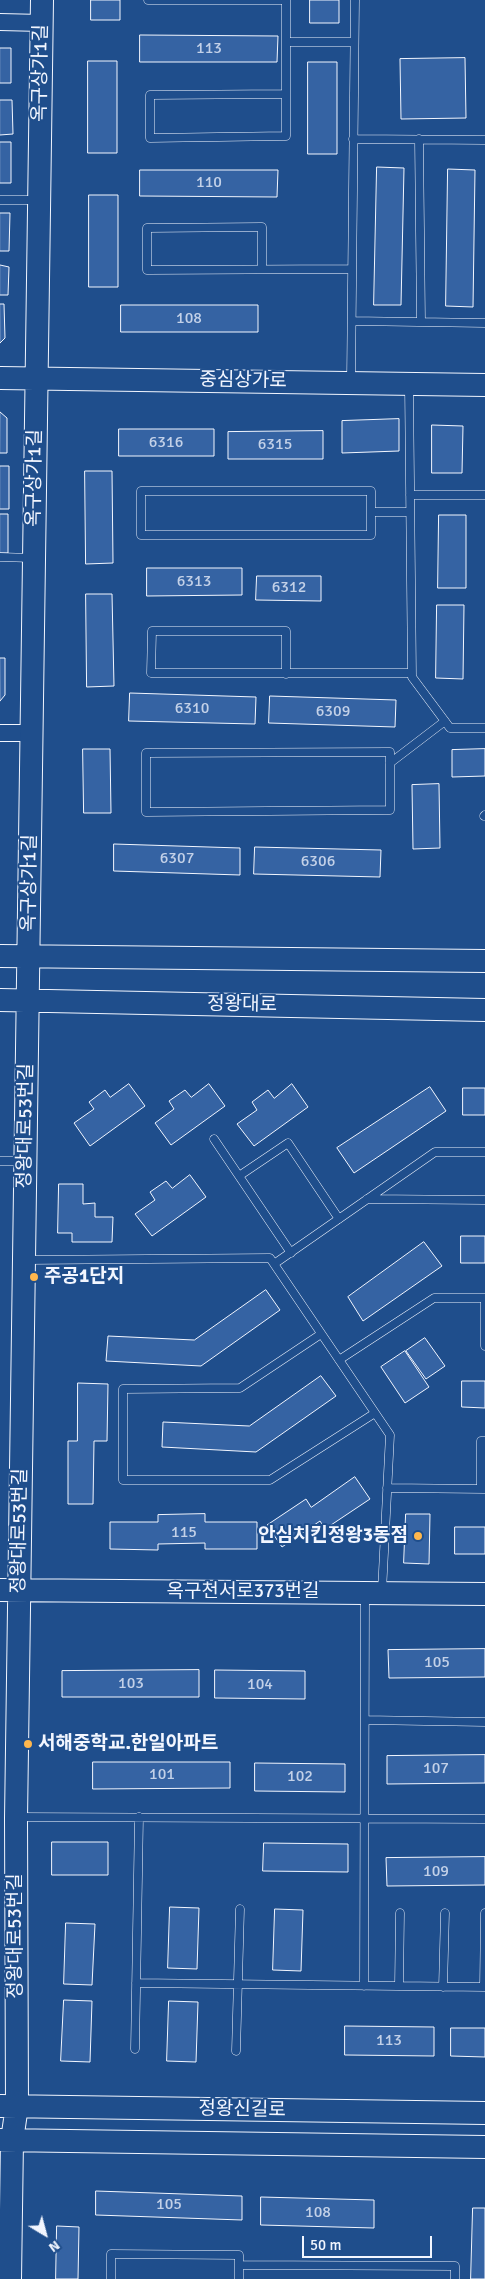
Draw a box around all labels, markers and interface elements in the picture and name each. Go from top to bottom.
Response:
street label: 옥구상가1길 [29,24,53,122]
house number: 113 [196,39,222,59]
house number: 110 [196,173,222,193]
house number: 108 [176,309,202,329]
street label: 중심상가로 [199,369,287,393]
street label: 옥구상가1길 [23,429,47,527]
house number: 6316 [149,433,183,453]
house number: 6315 [258,435,292,455]
house number: 6313 [177,572,211,592]
house number: 6312 [272,578,306,598]
house number: 6310 [175,699,209,719]
house number: 6309 [316,702,350,722]
street label: 옥구상가1길 [18,834,42,932]
house number: 6307 [160,849,194,869]
house number: 6306 [301,852,335,872]
street label: 정왕대로 [207,993,277,1017]
street label: 정왕대로53번길 [14,1063,38,1189]
place label: 주공1단지 [44,1266,124,1288]
marker: 주공1단지 [28,1271,40,1283]
street label: 정왕대로53번길 [8,1468,32,1594]
house number: 115 [171,1523,197,1543]
place label: 안심치킨정왕3동점 [258,1525,408,1547]
marker: 안심치킨정왕3동점 [412,1530,424,1542]
street label: 옥구천서로373번길 [166,1581,320,1603]
house number: 105 [424,1653,450,1673]
house number: 103 [118,1674,144,1694]
house number: 104 [247,1675,273,1695]
place label: 서해중학교.한일아파트 [38,1733,218,1755]
marker: 서해중학교.한일아파트 [22,1738,34,1750]
house number: 107 [423,1759,449,1779]
house number: 101 [149,1765,175,1785]
house number: 102 [287,1767,313,1787]
house number: 109 [423,1862,449,1882]
street label: 정왕대로53번길 [5,1873,27,1999]
house number: 113 [376,2031,402,2051]
street label: 정왕신길로 [198,2098,286,2122]
house number: 105 [156,2195,182,2215]
house number: 108 [305,2203,331,2223]
north arrow [20,2209,70,2259]
scale bar [305,2226,435,2258]
text: 50 m [310,2236,341,2254]
text: N [45,2237,63,2256]

